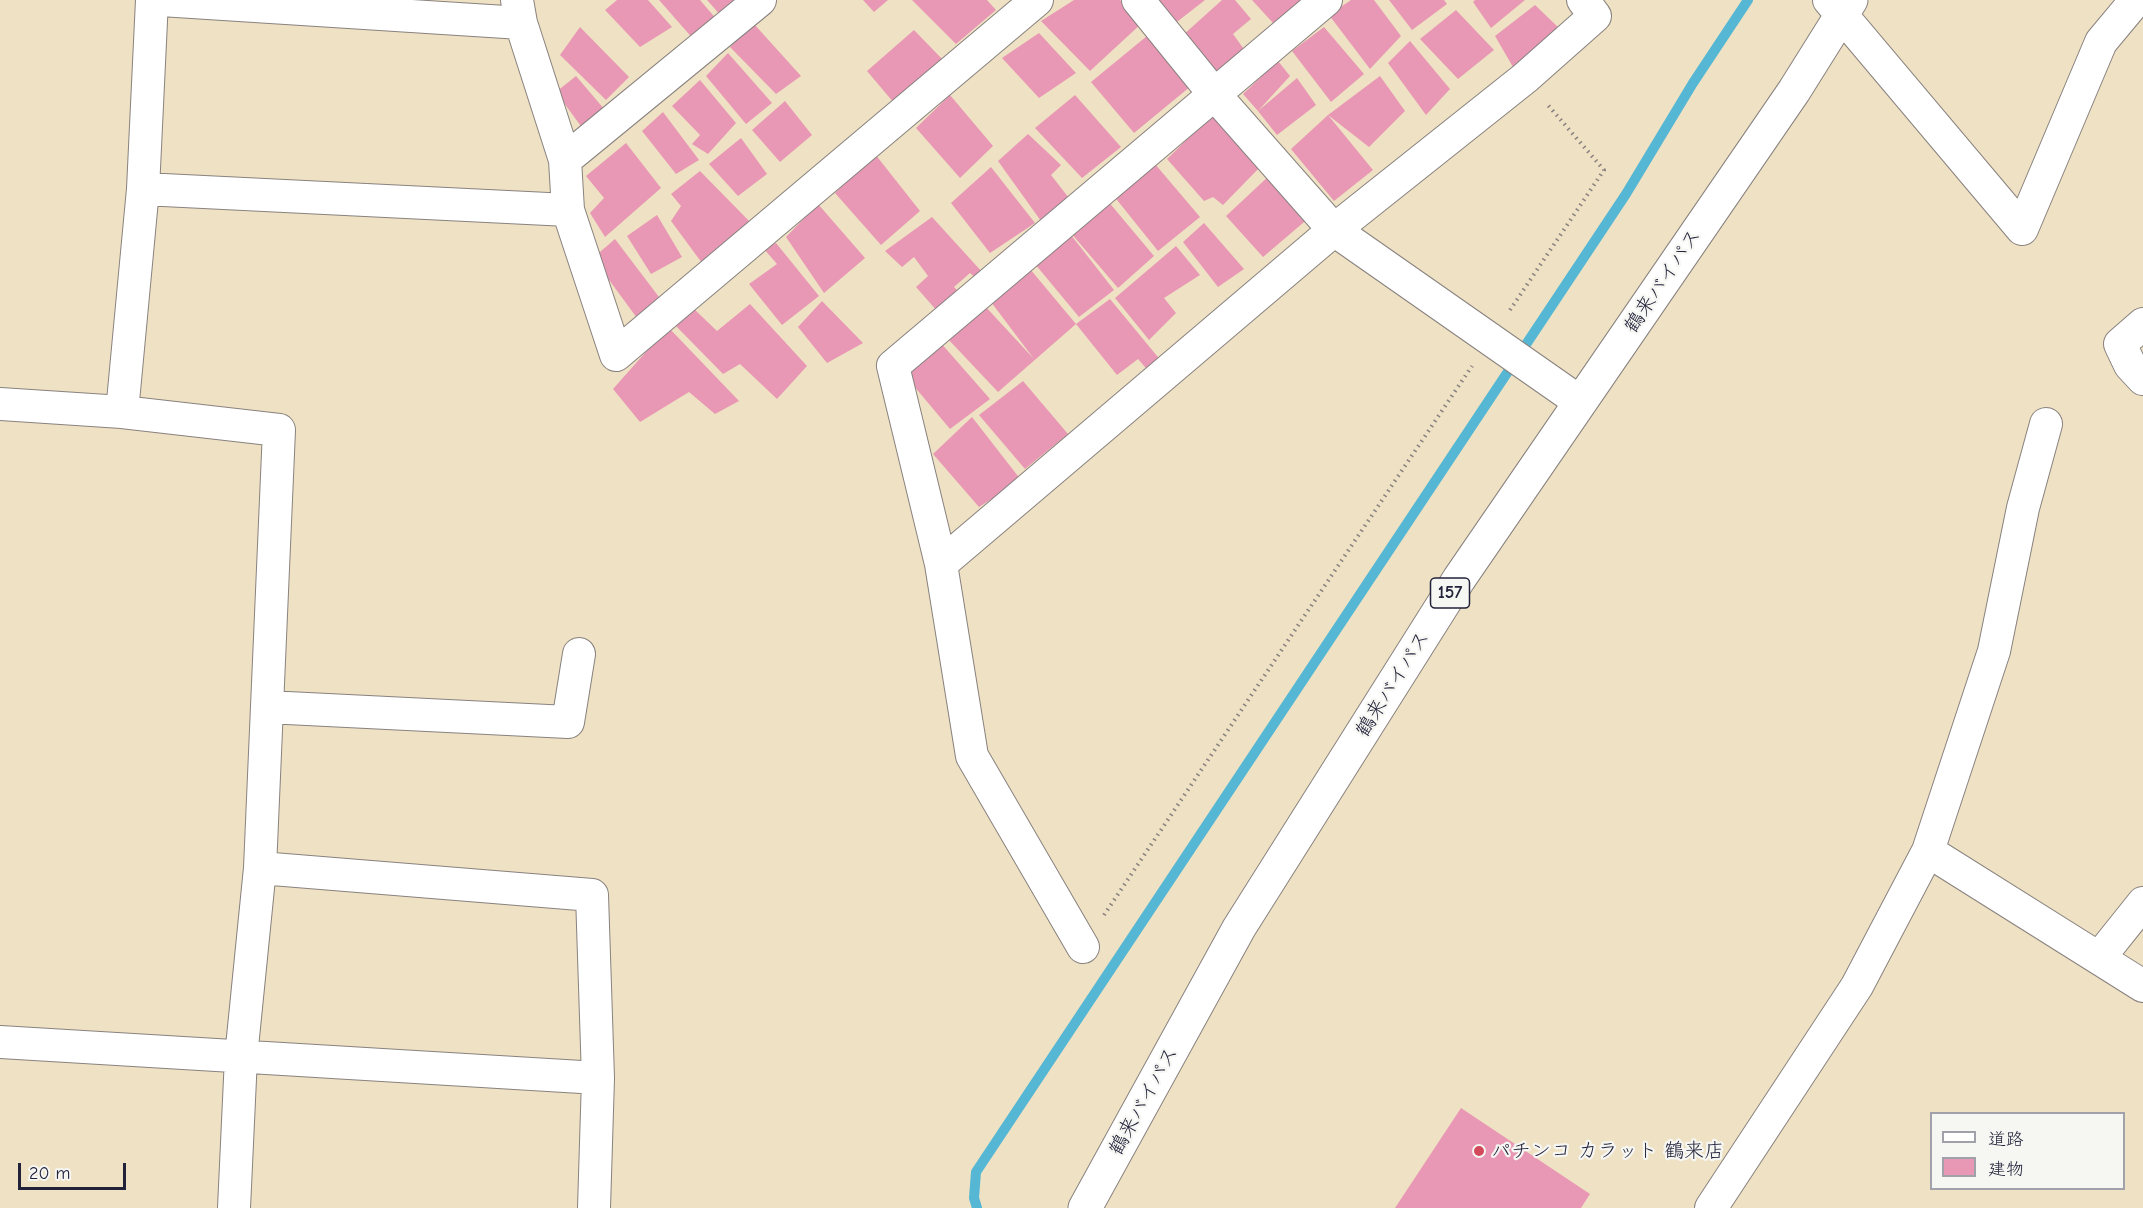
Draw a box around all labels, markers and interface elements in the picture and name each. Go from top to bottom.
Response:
street label: 鶴来バイパス [1620,225,1706,337]
road number: 157 [1430,578,1470,608]
street label: 鶴来バイパス [1351,627,1435,741]
street label: 鶴来バイパス [1104,1043,1184,1159]
legend [1930,1112,2125,1190]
text: 道路 [1988,1129,2024,1150]
place label: パチンコ カラット 鶴来店 [1491,1139,1724,1163]
marker: パチンコ カラット 鶴来店 [1472,1144,1486,1158]
scale bar [21,1151,129,1189]
text: 建物 [1988,1159,2024,1180]
text: 20 m [29,1163,70,1184]

